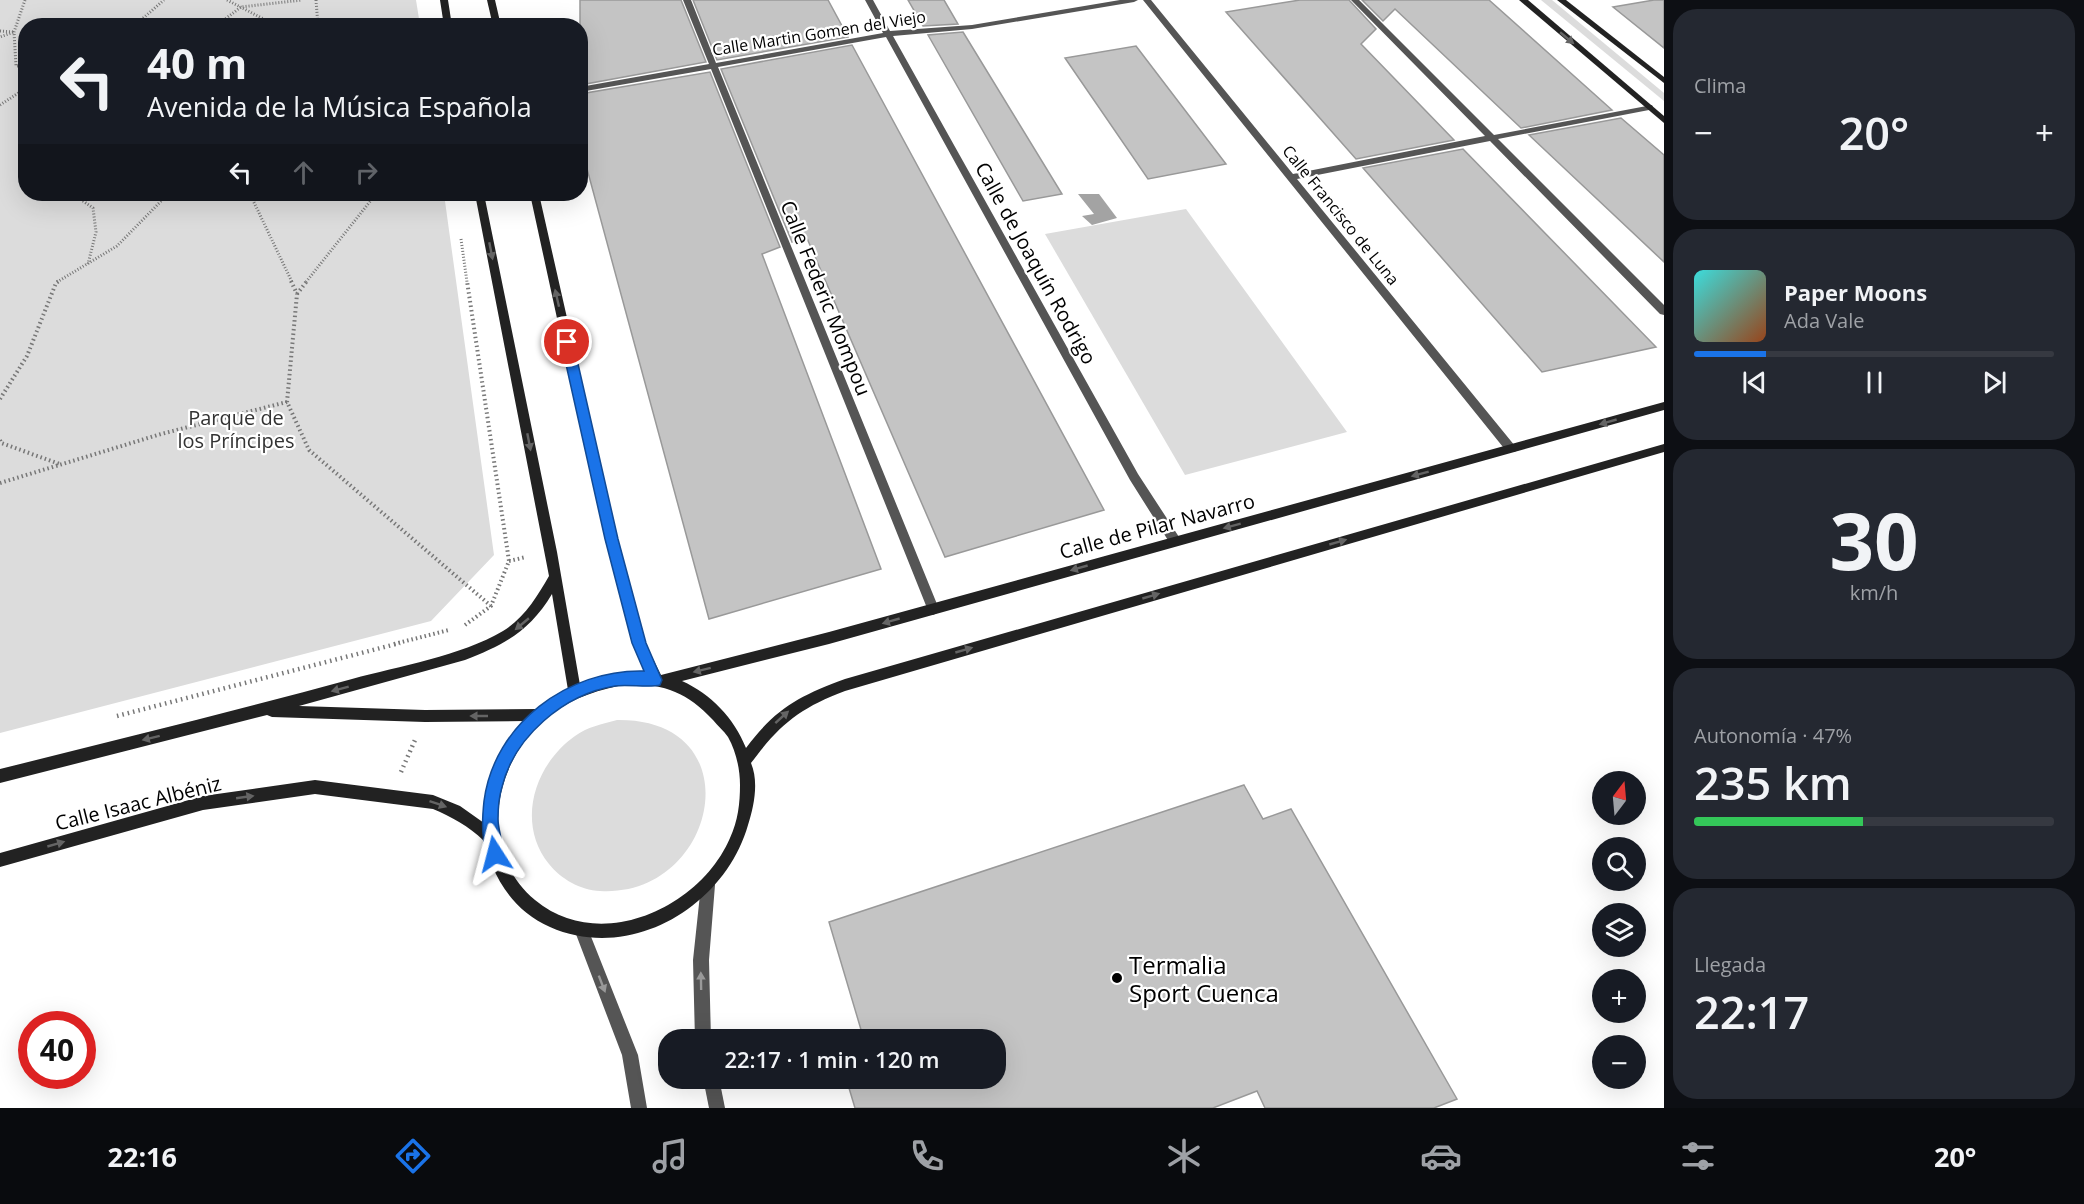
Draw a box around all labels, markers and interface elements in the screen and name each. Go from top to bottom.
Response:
street label: Calle Martin Gomen del Viejo [711,5,927,61]
one-way arrow [1559,31,1574,44]
text: 40 m [147,34,247,91]
icon: left [48,42,126,120]
text: Clima [1694,72,1746,99]
text: Avenida de la Música Española [147,88,532,125]
text: 20° [1839,102,1909,163]
text: − [1694,110,1713,155]
text: + [2035,110,2054,155]
street label: Calle Francisco de Luna [1278,140,1404,290]
icon: left [224,156,257,189]
icon: ahead [287,156,320,189]
icon: right [350,156,383,189]
street label: Calle de Joaquín Rodrigo [969,157,1103,369]
street label: Calle Federic Mompou [774,196,878,400]
one-way arrow [486,242,496,260]
text: Paper Moons [1784,277,1927,307]
one-way arrow [552,289,561,308]
text: Ada Vale [1784,307,1865,334]
pin [541,316,592,367]
icon: arrive [550,325,583,358]
icon: previous [1738,366,1771,399]
icon: pause [1858,366,1891,399]
icon: next [1978,366,2011,399]
park label: Parque de los Príncipes [178,404,294,454]
one-way arrow [1599,418,1617,427]
one-way arrow [525,433,534,452]
one-way arrow [1411,470,1429,479]
street label: Calle de Pilar Navarro [1056,487,1258,565]
text: 30 [1829,487,1919,593]
one-way arrow [1223,522,1241,531]
one-way arrow [1330,537,1348,546]
one-way arrow [1070,564,1088,574]
text: km/h [1850,579,1898,606]
one-way arrow [1142,591,1160,600]
one-way arrow [515,617,530,630]
one-way arrow [882,617,900,626]
one-way arrow [955,645,973,655]
one-way arrow [693,666,711,675]
one-way arrow [331,685,349,694]
one-way arrow [470,711,489,721]
one-way arrow [774,711,789,724]
text: Autonomía · 47% [1694,722,1852,749]
one-way arrow [142,733,160,743]
text: 235 km [1694,752,1852,813]
street label: Calle Isaac Albéniz [52,769,224,837]
north arrow [1592,771,1646,825]
map controls [1592,771,1646,1089]
one-way arrow [236,793,255,802]
one-way arrow [429,800,447,810]
position arrow [463,822,527,886]
button: search [1592,837,1646,891]
one-way arrow [47,839,65,848]
button: layers [1592,903,1646,957]
place label: Termalia Sport Cuenca [1129,948,1279,1009]
text: Llegada [1694,951,1766,978]
button: + [1592,969,1646,1023]
marker: Termalia Sport Cuenca [1110,971,1124,985]
one-way arrow [696,972,706,991]
one-way arrow [598,975,607,993]
text: 22:17 [1694,981,1809,1042]
speed limit sign: 40 [18,1011,96,1089]
button: − [1592,1035,1646,1089]
text: 22:17 · 1 min · 120 m [724,1044,940,1074]
icon: directions [392,1135,434,1177]
icon: music [649,1135,691,1177]
icon: phone [906,1135,948,1177]
icon: climate [1163,1135,1205,1177]
icon: car [1420,1135,1462,1177]
icon: filters [1677,1135,1719,1177]
text: 22:16 [108,1138,177,1175]
text: 20° [1934,1138,1976,1175]

